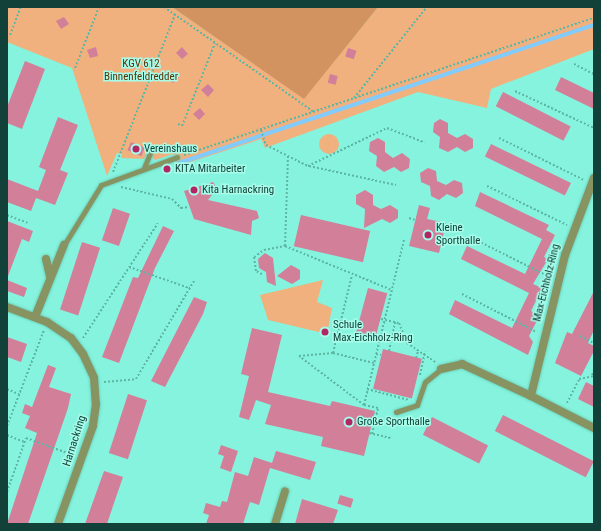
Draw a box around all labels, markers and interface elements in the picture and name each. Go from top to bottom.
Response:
park label: KGV 612 Binnenfeldredder [104,58,178,84]
place label: Vereinshaus [144,142,197,156]
marker: Vereinshaus [131,144,141,154]
place label: KITA Mitarbeiter [175,162,245,176]
marker: KITA Mitarbeiter [162,164,172,174]
place label: Kita Harnackring [202,183,274,197]
marker: Kita Harnackring [189,185,199,195]
place label: Kleine Sporthalle [436,222,480,248]
marker: Kleine Sporthalle [423,230,433,240]
street label: Max-Eichholz-Ring [531,243,563,323]
place label: Schule Max-Eichholz-Ring [333,319,413,345]
marker: Schule Max-Eichholz-Ring [320,327,330,337]
street label: Harnackring [61,414,89,468]
place label: Große Sporthalle [357,415,430,429]
marker: Große Sporthalle [344,417,354,427]

